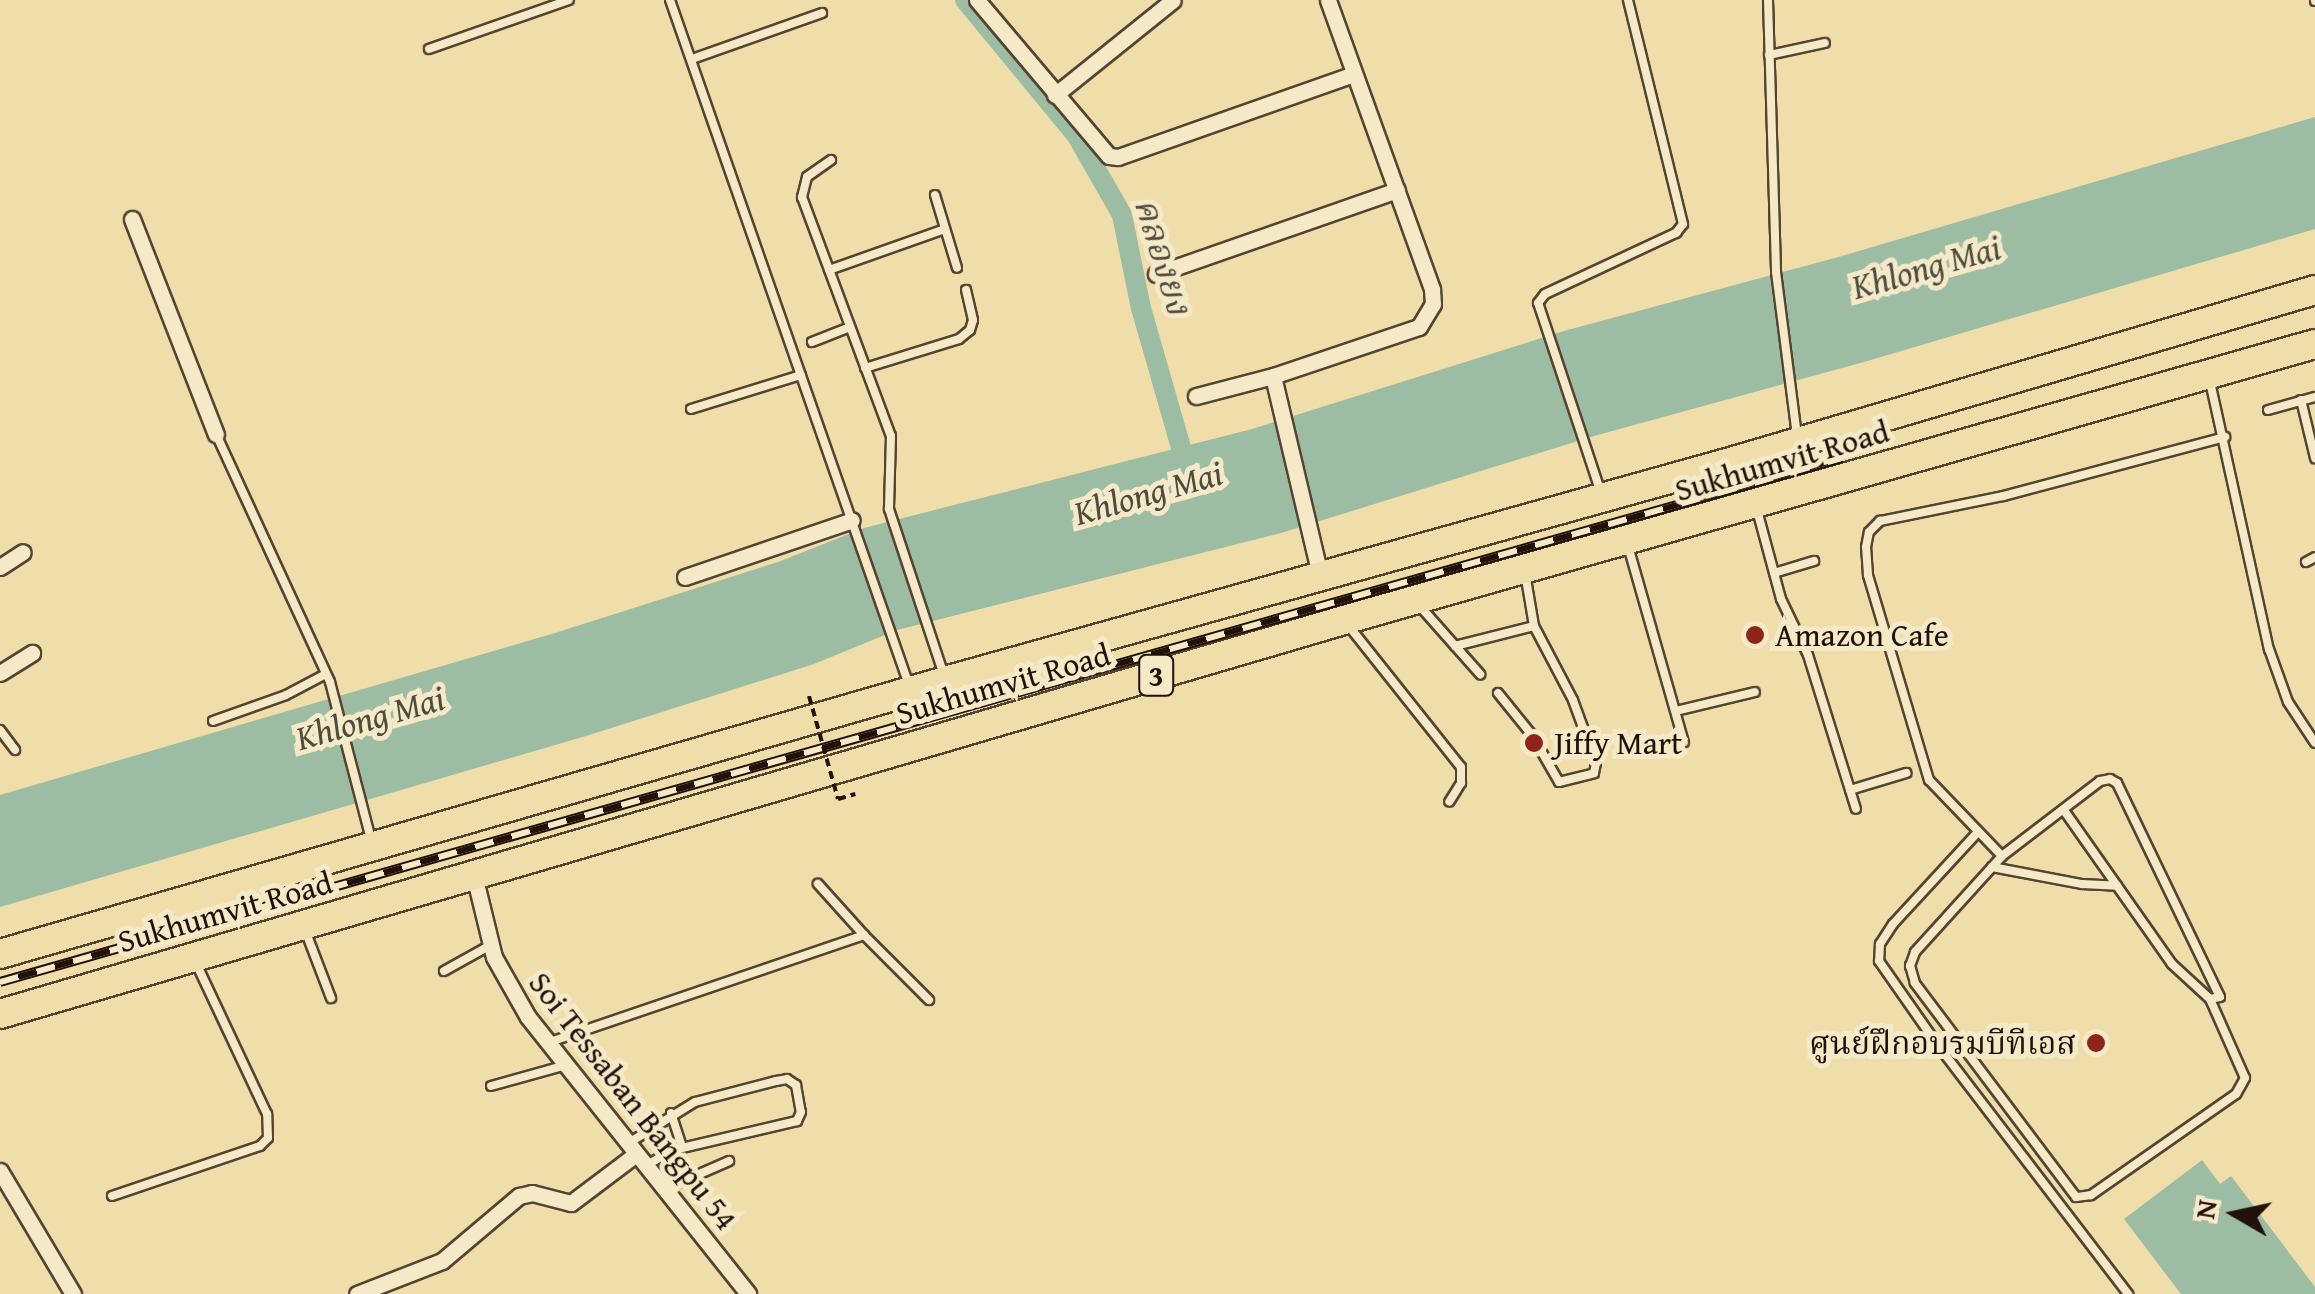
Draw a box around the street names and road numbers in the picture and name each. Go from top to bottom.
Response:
street label: Sukhumvit Road [1671,412,1893,510]
street label: Sukhumvit Road [892,635,1114,733]
road number: 3 [1136,650,1176,700]
street label: Sukhumvit Road [114,863,336,961]
street label: Soi Tessaban Bangpu 54 [520,964,746,1238]

